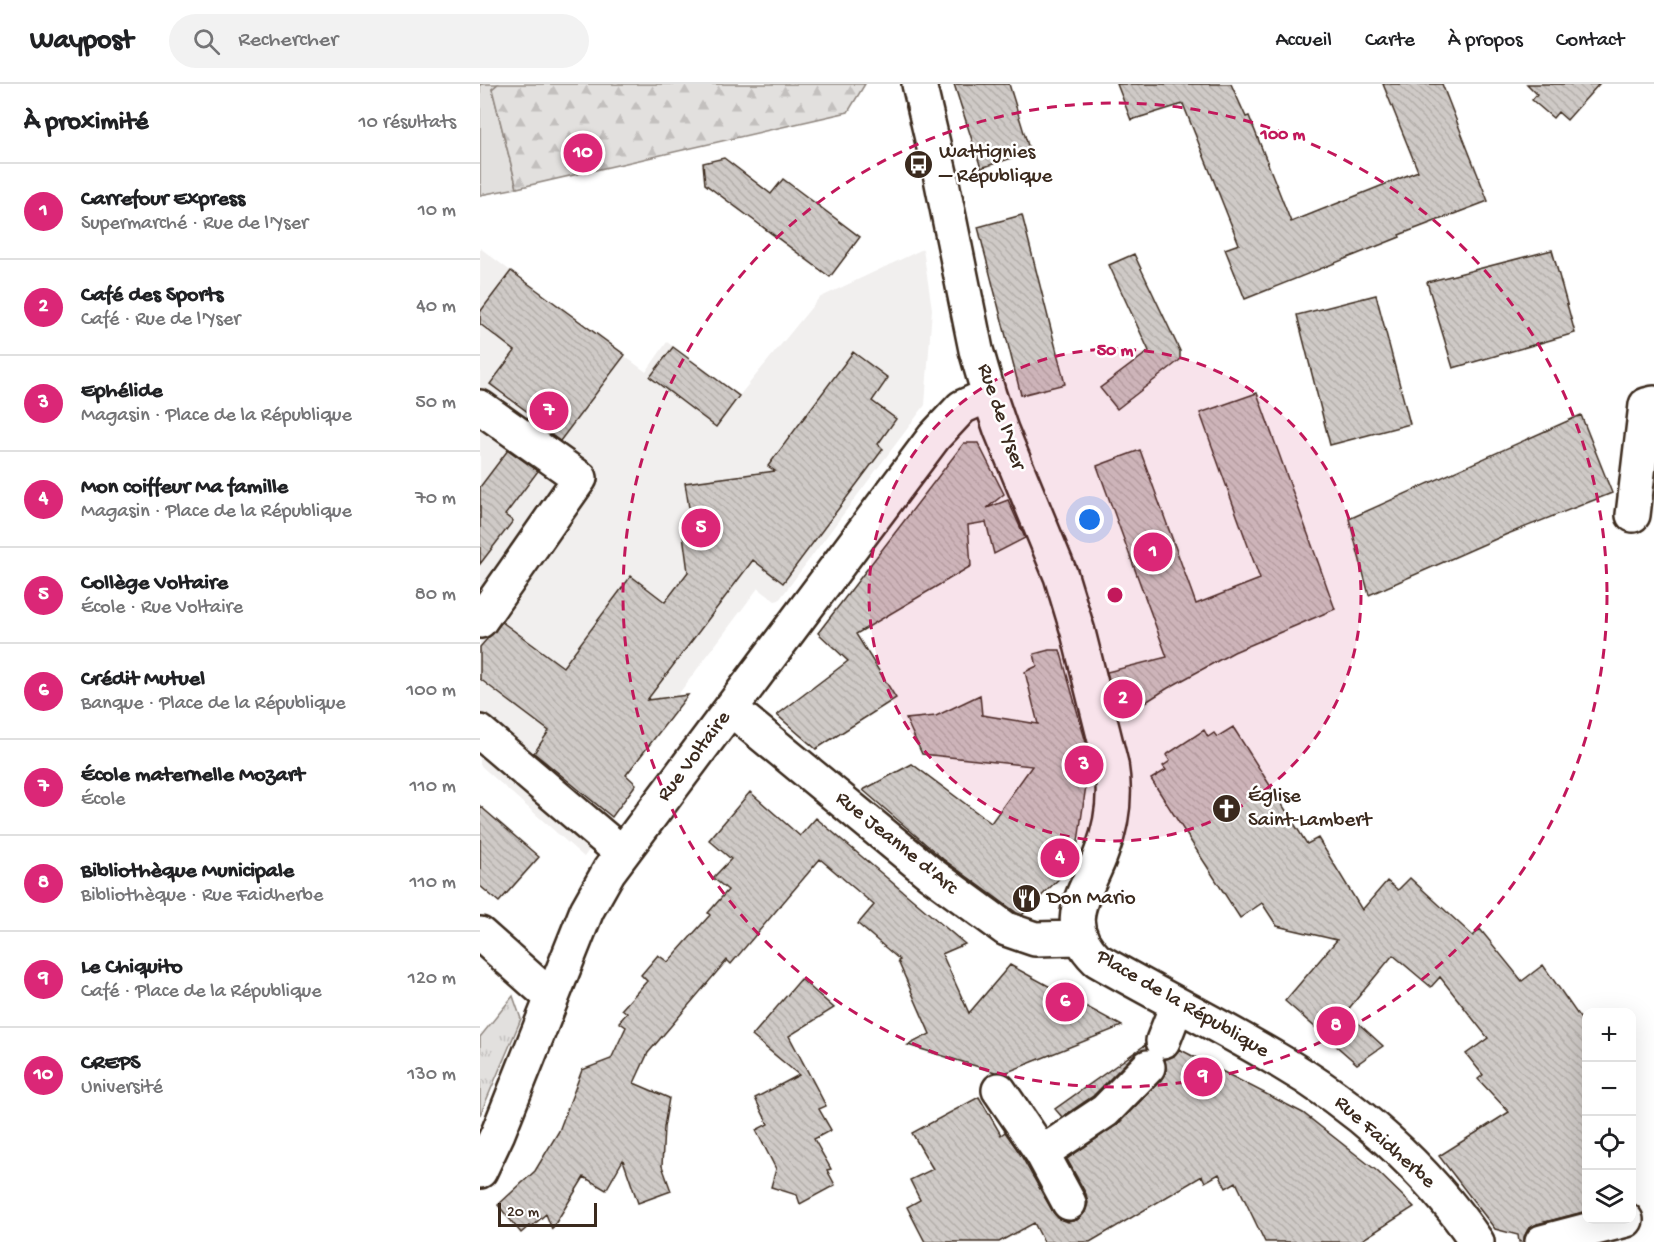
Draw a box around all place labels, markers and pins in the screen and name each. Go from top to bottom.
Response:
pin: 10 [564,130,602,176]
place label: Wattignies – République [938,141,1054,190]
bus stop icon: Wattignies – République [902,149,934,181]
pin: 7 [530,388,568,434]
pin: 5 [682,506,720,550]
pin: 1 [1134,530,1172,574]
centre of rings [1105,585,1125,605]
pin: 2 [1104,676,1142,722]
pin: 3 [1064,742,1104,788]
place label: Église Saint-Lambert [1248,785,1374,834]
church icon: Église Saint-Lambert [1211,793,1243,825]
pin: 4 [1040,836,1080,880]
restaurant icon: Don Mario [1010,883,1042,915]
place label: Don Mario [1045,887,1136,912]
pin: 6 [1046,980,1084,1024]
pin: 8 [1316,1004,1356,1048]
pin: 9 [1184,1054,1222,1100]

